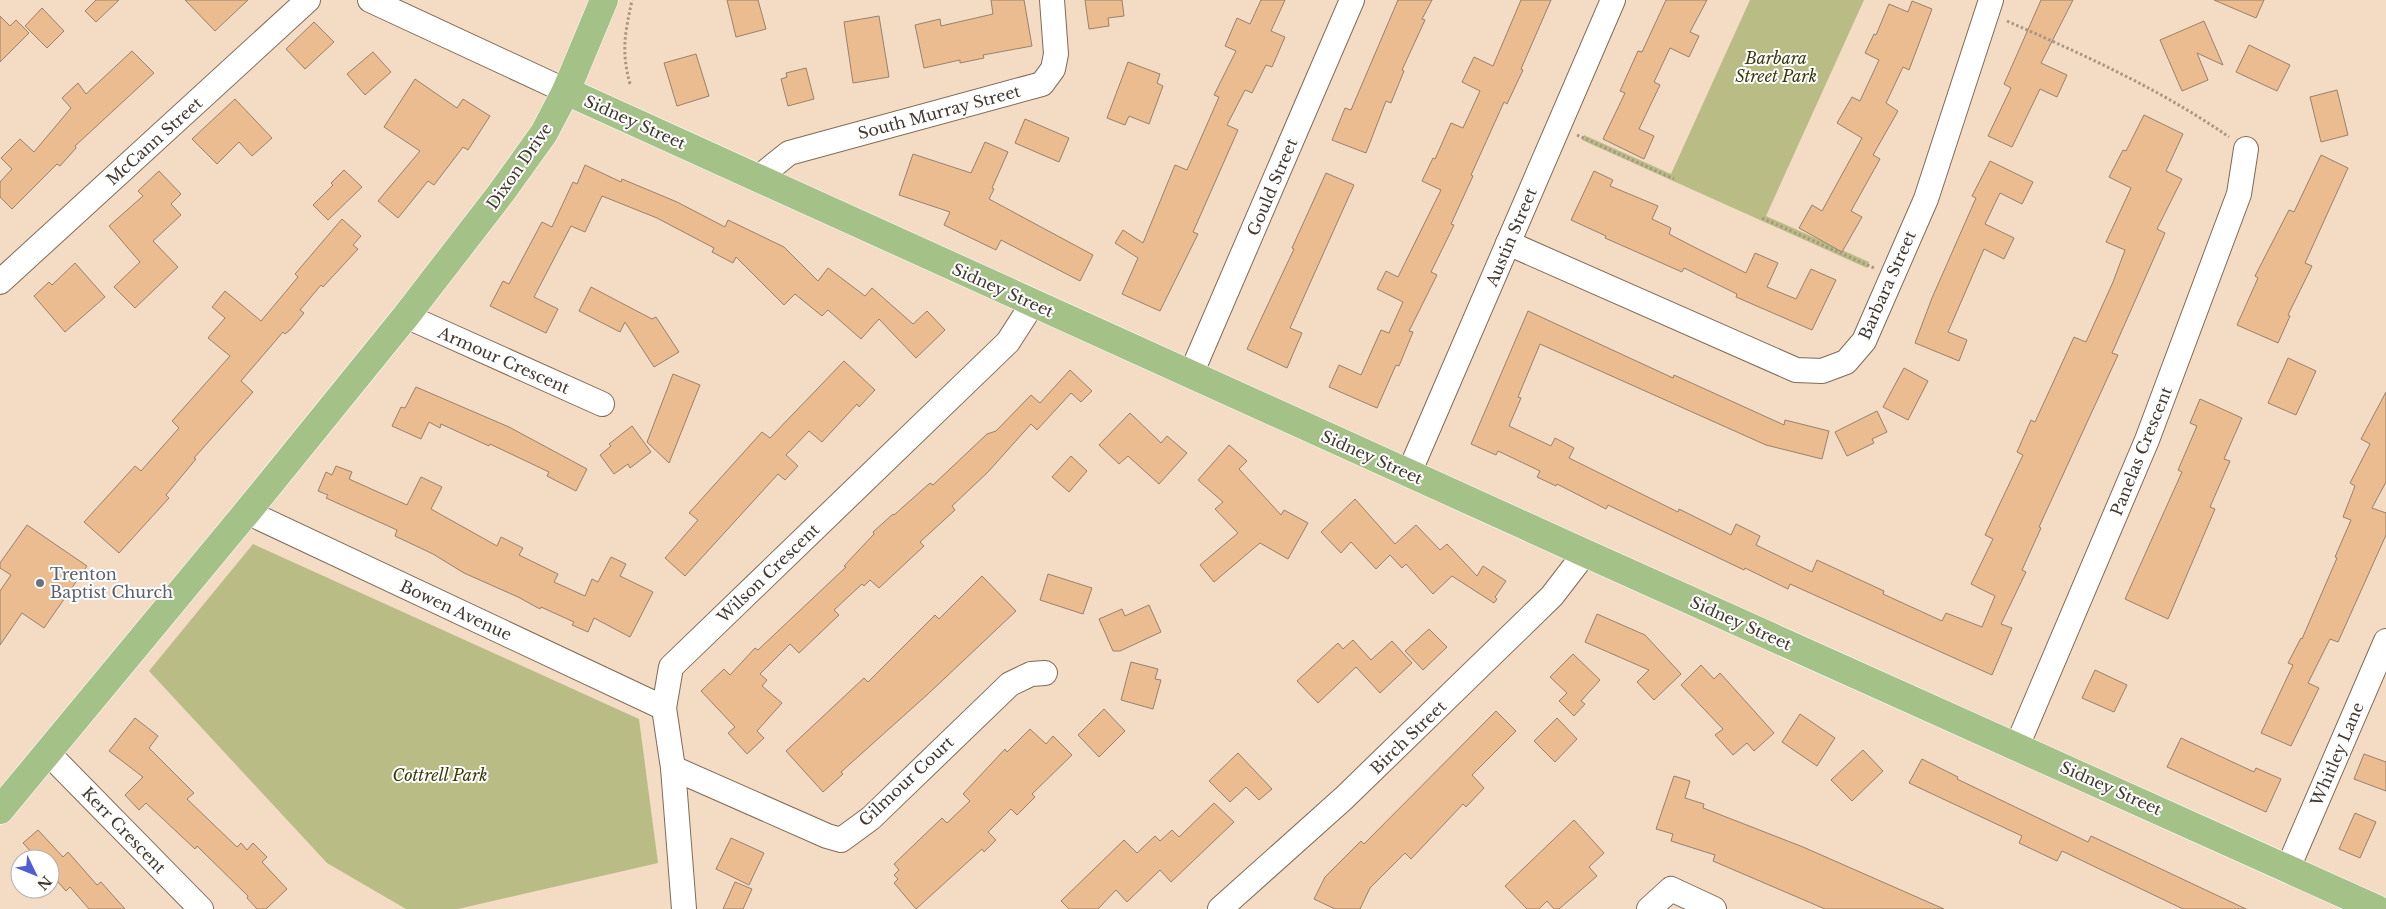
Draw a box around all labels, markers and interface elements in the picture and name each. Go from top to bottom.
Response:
park label: Barbara Street Park [1735,48,1817,86]
street label: South Murray Street [856,81,1022,143]
street label: Sidney Street [581,91,689,153]
street label: McCann Street [102,93,206,189]
street label: Dixon Drive [482,119,556,213]
street label: Gould Street [1243,135,1301,239]
street label: Austin Street [1481,185,1541,290]
street label: Barbara Street [1854,227,1920,343]
street label: Sidney Street [949,259,1057,321]
street label: Armour Crescent [434,322,573,398]
street label: Panelas Crescent [2106,384,2176,518]
street label: Sidney Street [1318,426,1426,488]
street label: Wilson Crescent [712,519,823,628]
place label: Trenton Baptist Church [50,564,173,602]
street label: Bowen Avenue [397,575,515,645]
marker: Trenton Baptist Church [34,577,46,589]
street label: Sidney Street [1687,592,1795,654]
street label: Birch Street [1366,696,1450,778]
street label: Whitley Lane [2306,699,2368,810]
street label: Gilmour Court [854,732,958,830]
street label: Sidney Street [2057,757,2165,819]
park label: Cottrell Park [393,765,487,785]
street label: Kerr Crescent [78,783,170,877]
north arrow [10,849,60,899]
text: N [33,872,56,894]

